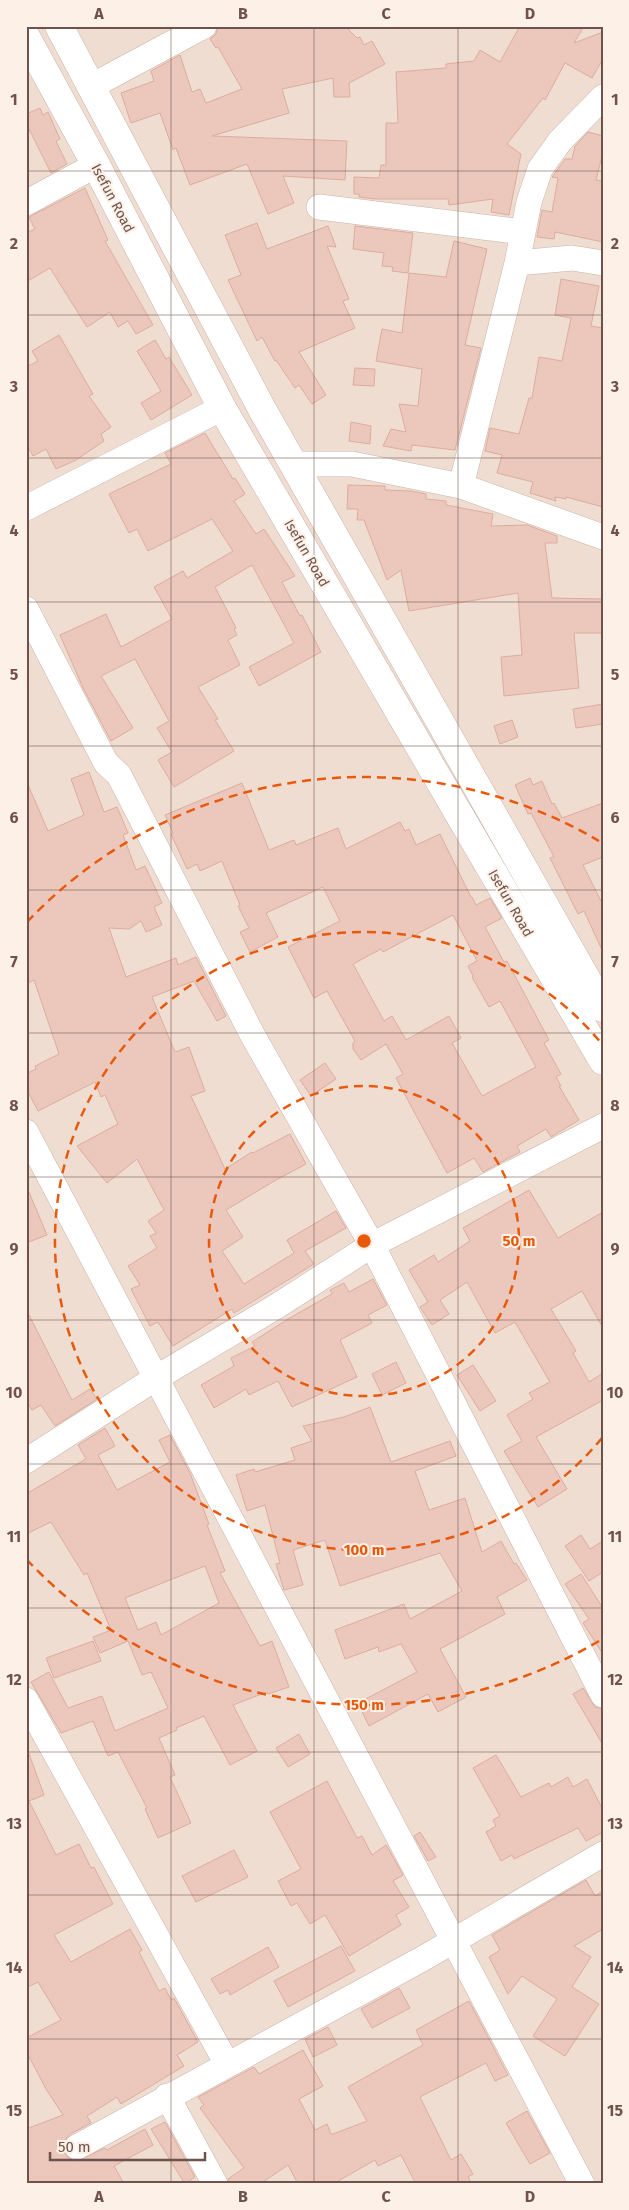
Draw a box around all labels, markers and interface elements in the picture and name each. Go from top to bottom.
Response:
text: A [93,4,104,23]
text: B [238,4,248,23]
text: C [381,4,391,23]
text: D [525,4,535,23]
text: 1 [10,90,18,109]
text: 1 [611,90,619,109]
street label: Isefun Road [87,161,138,235]
text: 2 [10,234,18,253]
text: 2 [611,234,619,253]
text: 3 [9,377,18,396]
text: 3 [610,377,619,396]
street label: Isefun Road [280,516,333,590]
text: 4 [9,521,19,540]
text: 4 [610,521,620,540]
text: 5 [10,665,19,684]
text: 5 [611,665,620,684]
text: 6 [9,808,19,827]
text: 6 [610,808,620,827]
street label: Isefun Road [484,866,537,940]
text: 7 [10,952,18,971]
text: 7 [611,952,619,971]
text: 8 [9,1096,19,1115]
text: 8 [610,1096,620,1115]
centre of rings [355,1232,373,1250]
text: 50 m [502,1232,536,1250]
text: 9 [10,1239,19,1258]
text: 9 [611,1239,620,1258]
text: 10 [6,1383,22,1402]
text: 10 [607,1383,623,1402]
text: 11 [7,1527,21,1546]
text: 11 [608,1527,622,1546]
text: 100 m [344,1541,384,1559]
text: 12 [6,1670,22,1689]
text: 12 [607,1670,623,1689]
text: 150 m [344,1696,384,1714]
text: 13 [6,1814,22,1833]
text: 13 [607,1814,623,1833]
text: 14 [6,1958,22,1977]
text: 14 [607,1958,623,1977]
text: 15 [6,2101,22,2120]
text: 15 [607,2101,623,2120]
scale bar [50,2130,205,2162]
text: 50 m [58,2138,91,2156]
text: A [93,2187,104,2206]
text: B [238,2187,248,2206]
text: C [381,2187,391,2206]
text: D [525,2187,535,2206]

